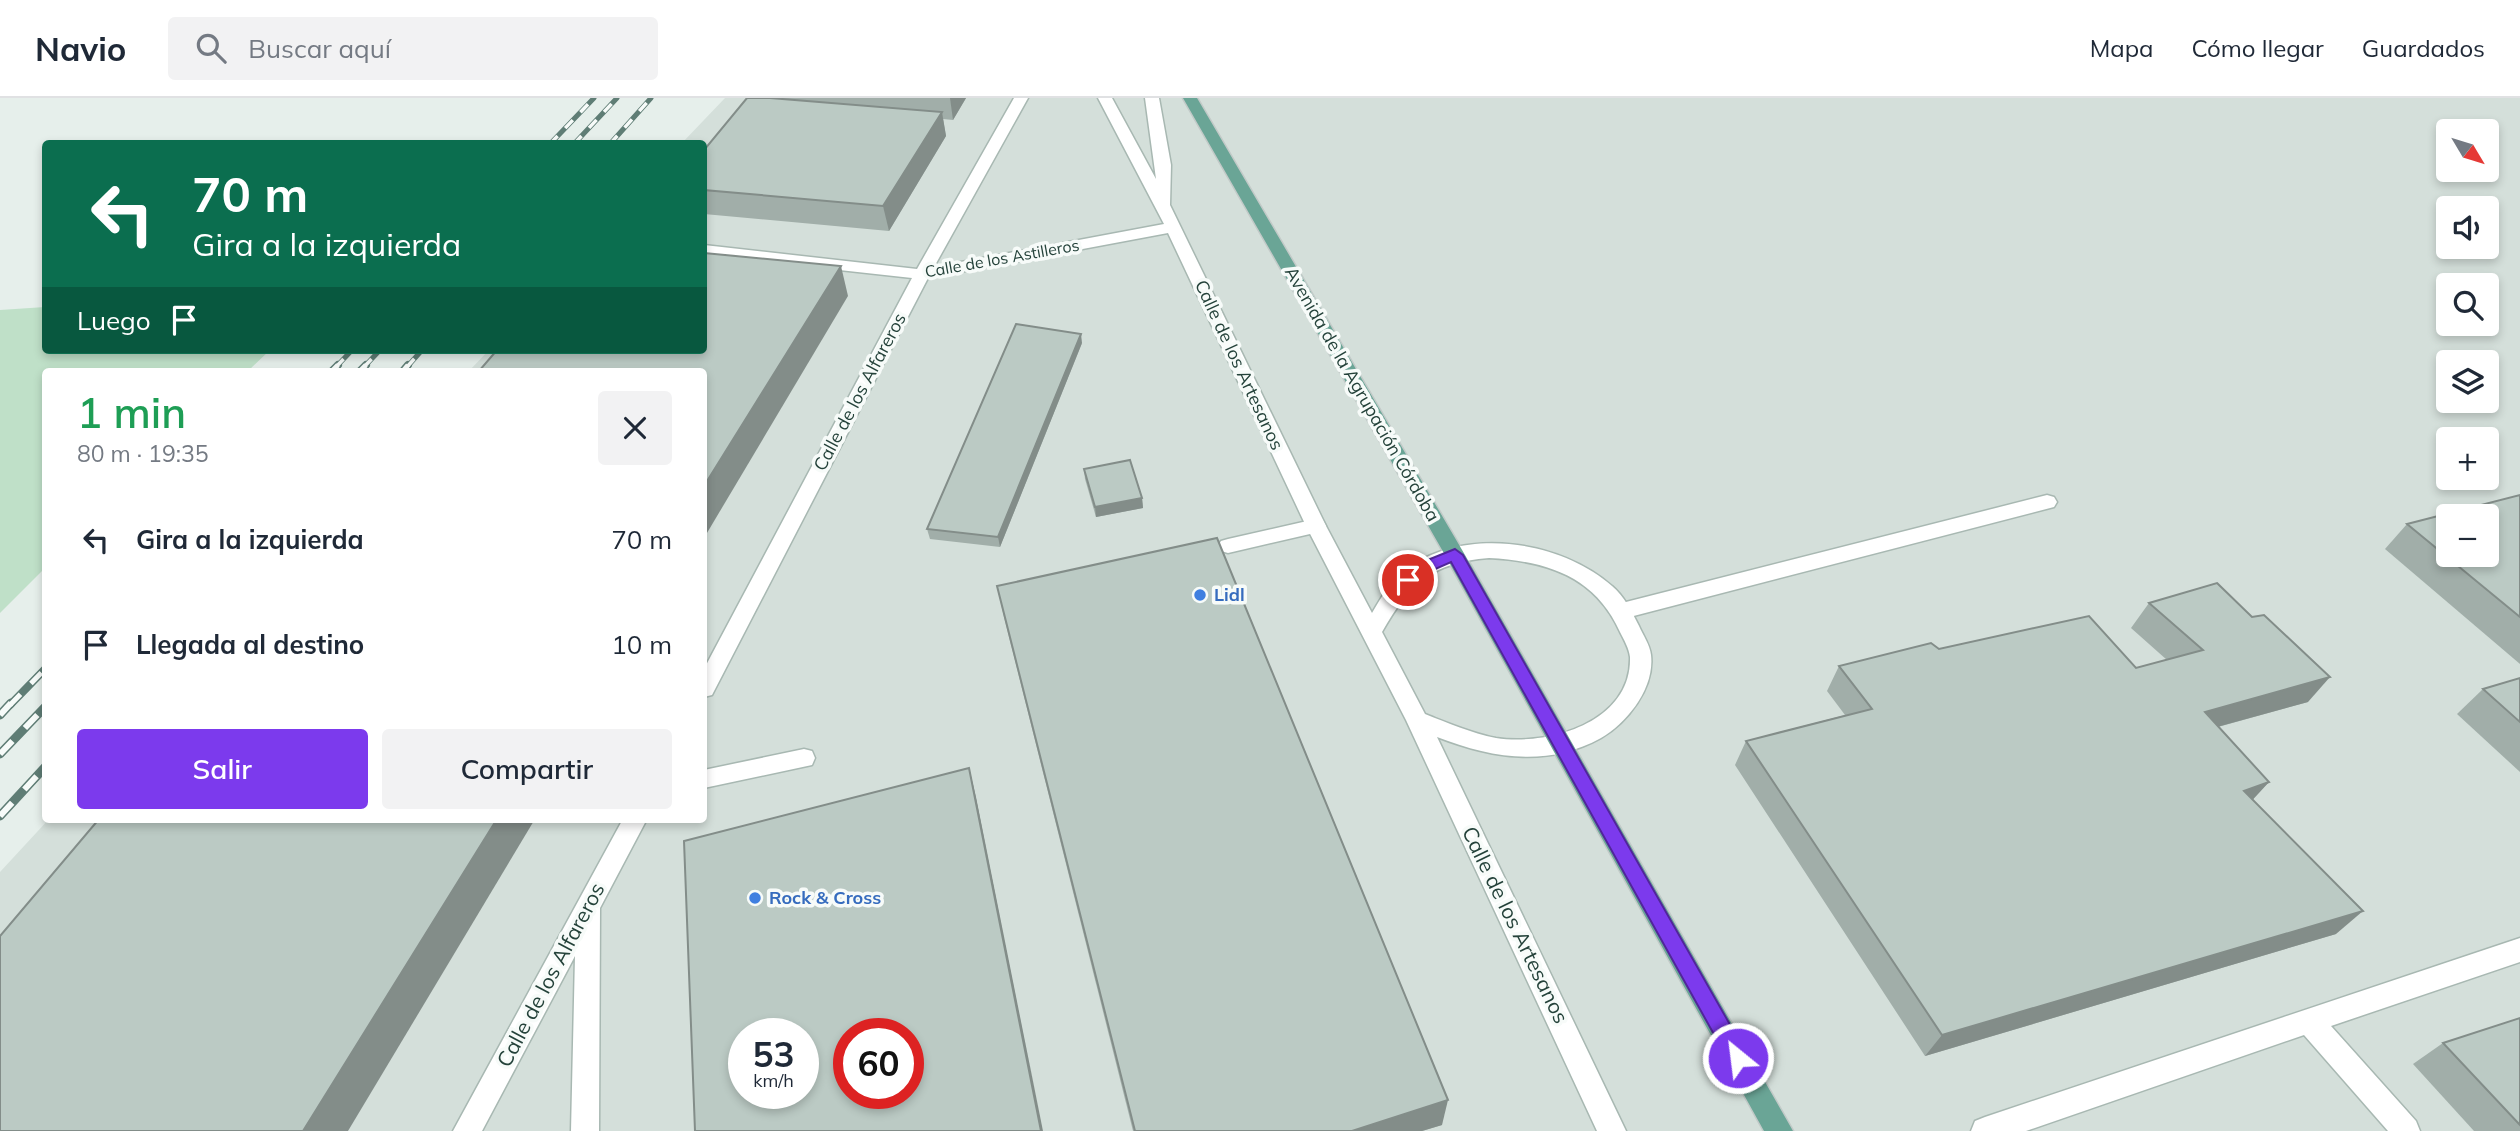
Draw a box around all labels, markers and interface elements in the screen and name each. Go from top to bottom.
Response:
search box [168,17,658,80]
text: Navio [35,28,126,69]
icon: search [192,29,230,67]
text: Buscar aquí [248,32,391,65]
text: Mapa [2090,33,2153,63]
text: Cómo llegar [2191,33,2324,63]
text: Guardados [2362,33,2485,63]
north arrow [2436,119,2499,182]
map controls [2436,119,2499,567]
text: 70 m [192,163,308,224]
icon: left [77,168,168,259]
button: sound [2436,196,2499,259]
text: Gira a la izquierda [192,224,461,264]
street label: Calle de los Astilleros [923,235,1081,281]
street label: Avenida de la Agrupación Córdoba [1280,262,1445,525]
button: search [2436,273,2499,336]
street label: Calle de los Artesanos [1190,276,1289,454]
icon: arrive [165,301,203,339]
text: Luego [77,304,151,337]
street label: Calle de los Alfareros [808,309,911,475]
button: layers [2436,350,2499,413]
text: 1 min [77,386,186,439]
button: close [598,391,672,465]
button: + [2436,427,2499,490]
text: 80 m · 19:35 [77,439,209,468]
button: − [2436,504,2499,567]
icon: left [77,521,115,559]
text: Gira a la izquierda [136,523,364,556]
text: 70 m [611,523,672,556]
pin [1378,550,1438,610]
icon: arrive [1389,561,1427,599]
place label: Lidl [1214,583,1245,606]
marker: Lidl [1192,587,1208,603]
icon: arrive [77,626,115,664]
text: Llegada al destino [136,628,364,661]
text: 10 m [611,628,672,661]
button: Salir [77,729,368,809]
button: Compartir [382,729,672,809]
street label: Calle de los Artesanos [1457,822,1575,1027]
street label: Calle de los Alfareros [491,878,610,1071]
place label: Rock & Cross [769,886,881,909]
marker: Rock & Cross [747,890,763,906]
speed limit sign: 60 [833,1018,924,1109]
position arrow [1701,1021,1775,1095]
text: 53 [752,1032,795,1076]
text: km/h [753,1069,794,1092]

